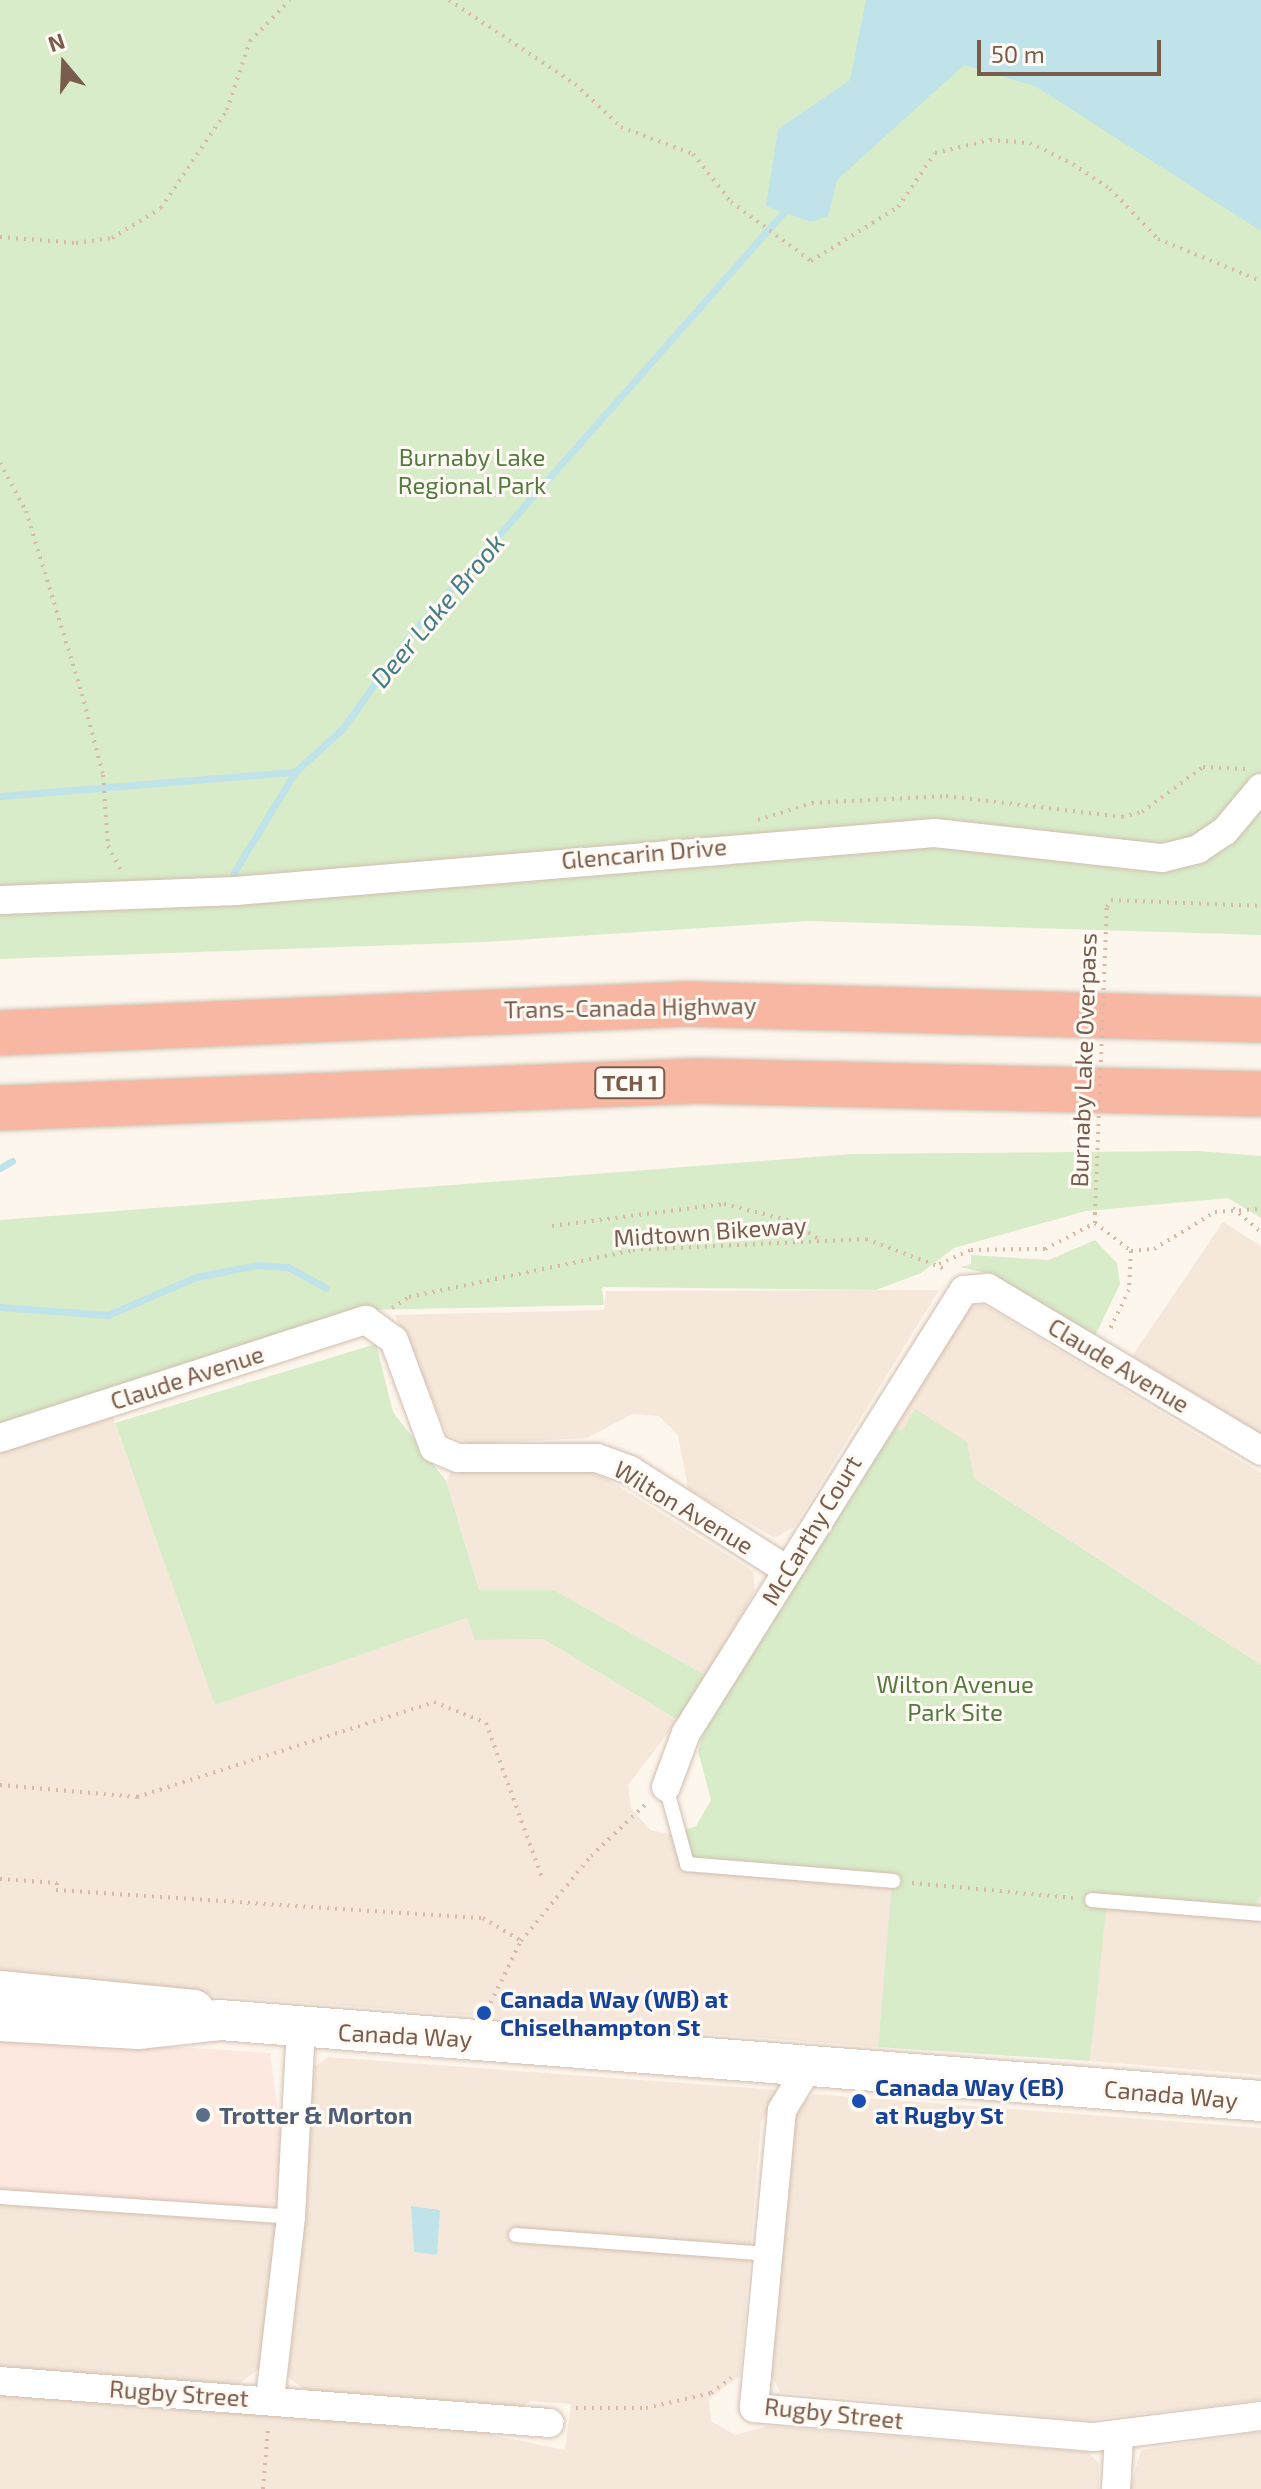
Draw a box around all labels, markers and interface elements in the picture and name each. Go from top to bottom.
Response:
north arrow [24,24,104,104]
scale bar [981,24,1165,74]
text: N [44,26,68,56]
text: 50 m [991,39,1045,68]
park label: Burnaby Lake Regional Park [397,443,547,499]
water label: Deer Lake Brook [363,527,511,693]
street label: Glencarin Drive [560,831,728,875]
street label: Burnaby Lake Overpass [1064,932,1102,1188]
street label: Trans-Canada Highway [503,990,757,1024]
road number: TCH 1 [594,1065,666,1101]
street label: Midtown Bikeway [612,1210,808,1252]
street label: Claude Avenue [1043,1311,1195,1419]
street label: Claude Avenue [106,1339,268,1415]
street label: McCarthy Court [755,1450,867,1610]
street label: Wilton Avenue [609,1454,759,1560]
park label: Wilton Avenue Park Site [876,1670,1034,1726]
place label: Canada Way (WB) at Chiselhampton St [500,1985,729,2041]
marker: Canada Way (WB) at Chiselhampton St [475,2004,493,2022]
street label: Canada Way [337,2017,473,2053]
place label: Canada Way (EB) at Rugby St [875,2073,1065,2129]
street label: Canada Way [1103,2074,1239,2114]
marker: Canada Way (EB) at Rugby St [850,2092,868,2110]
place label: Trotter & Morton [219,2101,413,2129]
marker: Trotter & Morton [194,2106,212,2124]
street label: Rugby Street [108,2374,250,2412]
street label: Rugby Street [763,2391,905,2435]

